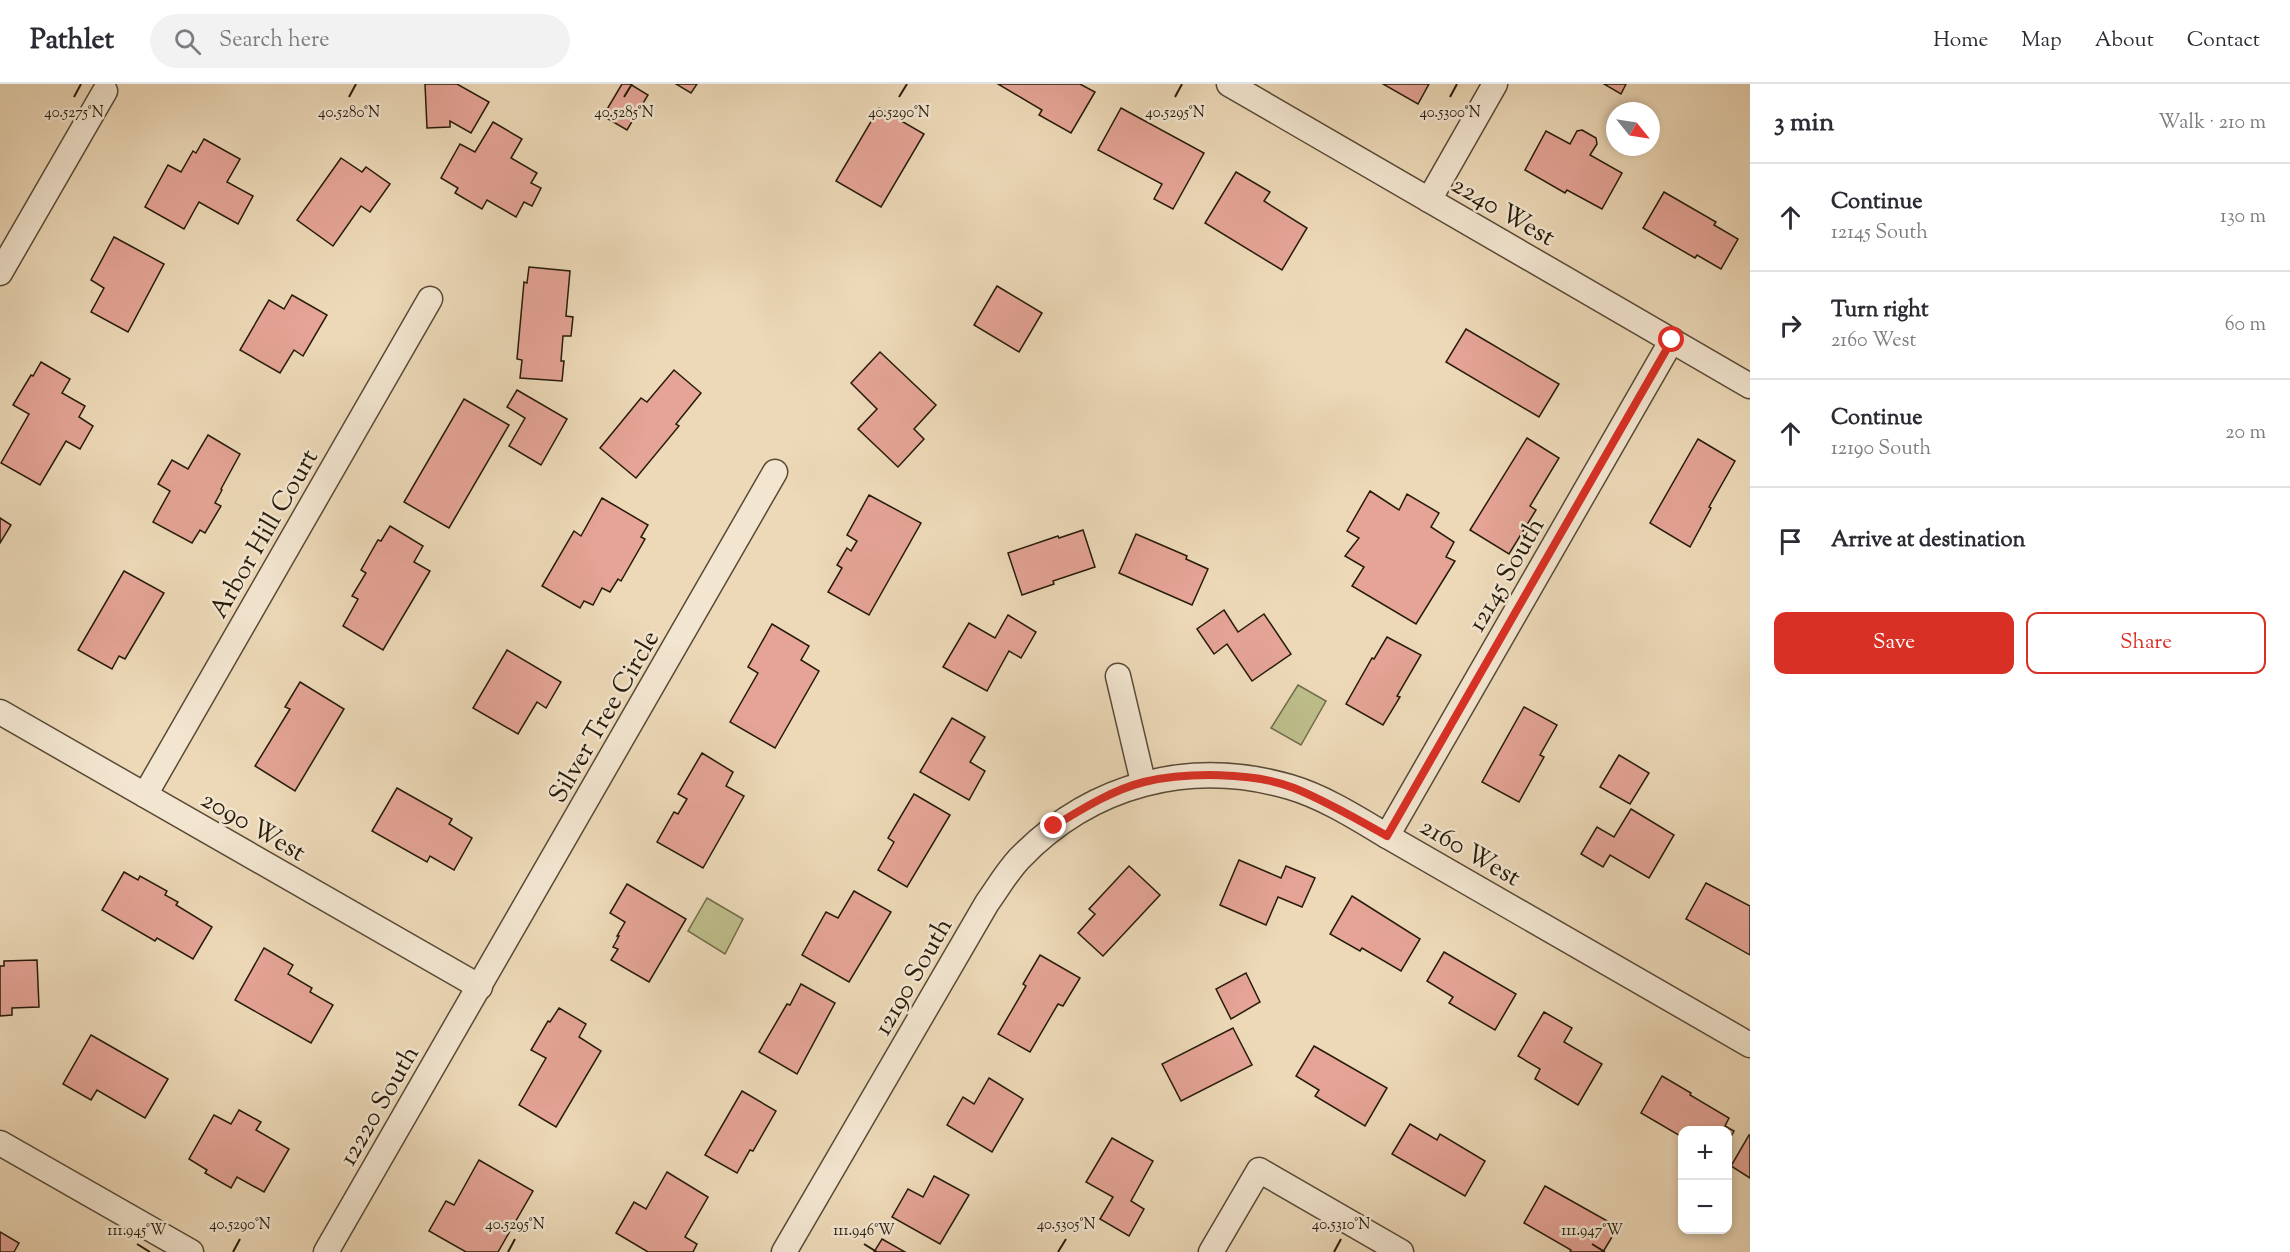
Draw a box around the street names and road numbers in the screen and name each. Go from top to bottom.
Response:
street label: 2240 West [1444,168,1561,257]
street label: Arbor Hill Court [202,443,329,626]
street label: 12145 South [1460,511,1555,639]
street label: Silver Tree Circle [541,624,670,810]
street label: 2090 West [194,782,312,872]
street label: 2160 West [1413,809,1527,897]
street label: 12190 South [866,912,963,1043]
street label: 12220 South [331,1039,430,1173]

